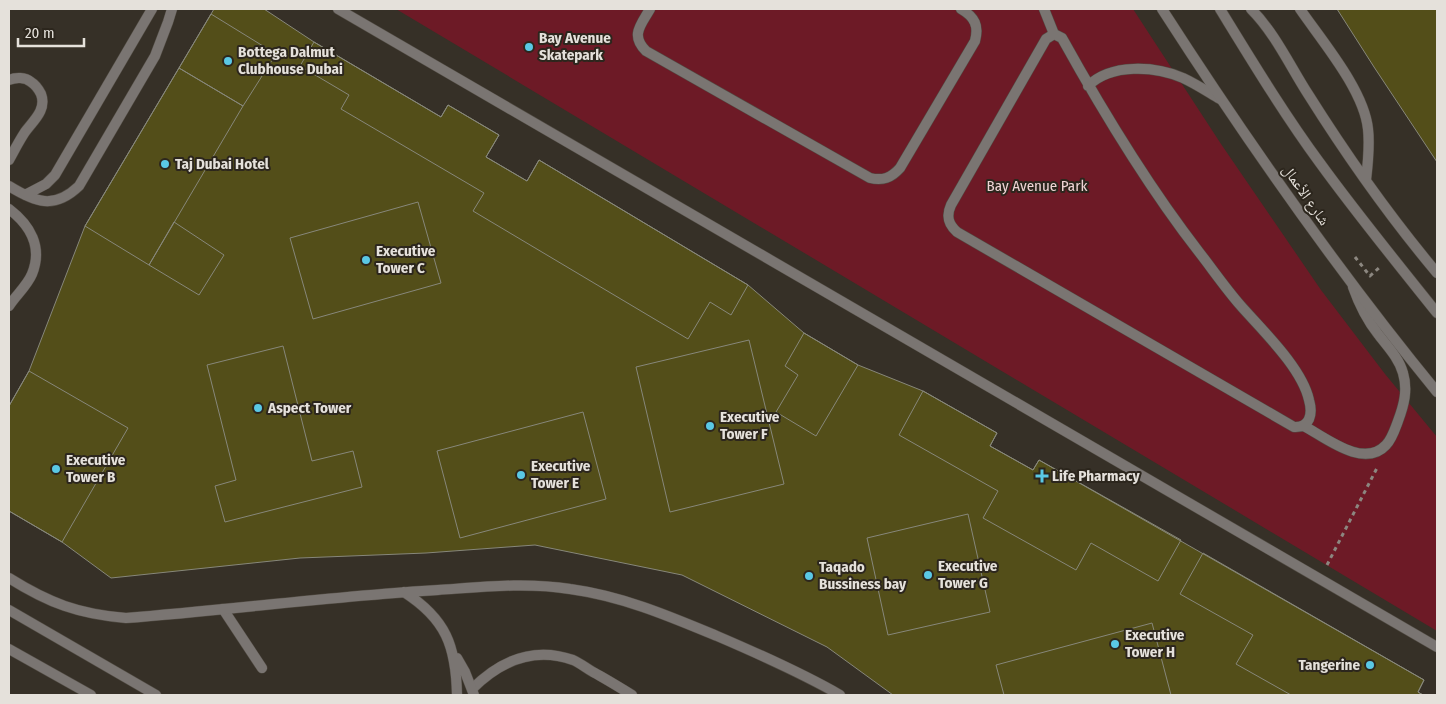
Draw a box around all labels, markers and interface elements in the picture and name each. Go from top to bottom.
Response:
scale bar [18,15,84,47]
text: 20 m [25,24,55,42]
place label: Bay Avenue Skatepark [539,29,611,64]
marker: Bay Avenue Skatepark [523,41,535,53]
place label: Bottega Dalmut Clubhouse Dubai [238,43,343,78]
marker: Bottega Dalmut Clubhouse Dubai [222,55,234,67]
place label: Taj Dubai Hotel [175,155,270,173]
marker: Taj Dubai Hotel [159,158,171,170]
street label: شارع الأعمال [1278,161,1333,229]
park label: Bay Avenue Park [987,177,1087,195]
place label: Executive Tower C [376,242,436,277]
marker: Executive Tower C [360,254,372,266]
place label: Aspect Tower [267,399,352,417]
marker: Aspect Tower [252,402,264,414]
place label: Executive Tower F [720,408,780,443]
marker: Executive Tower F [704,420,716,432]
place label: Executive Tower B [66,451,126,486]
place label: Executive Tower E [531,457,591,492]
marker: Executive Tower B [50,463,62,475]
place label: Life Pharmacy [1052,467,1140,485]
marker: Executive Tower E [515,469,527,481]
marker: Life Pharmacy [1036,470,1048,482]
place label: Executive Tower G [938,557,998,592]
place label: Taqado Bussiness bay [819,558,907,593]
marker: Executive Tower G [922,569,934,581]
marker: Taqado Bussiness bay [803,570,815,582]
place label: Executive Tower H [1125,626,1185,661]
marker: Executive Tower H [1109,638,1121,650]
place label: Tangerine [1299,656,1360,674]
marker: Tangerine [1364,659,1376,671]

